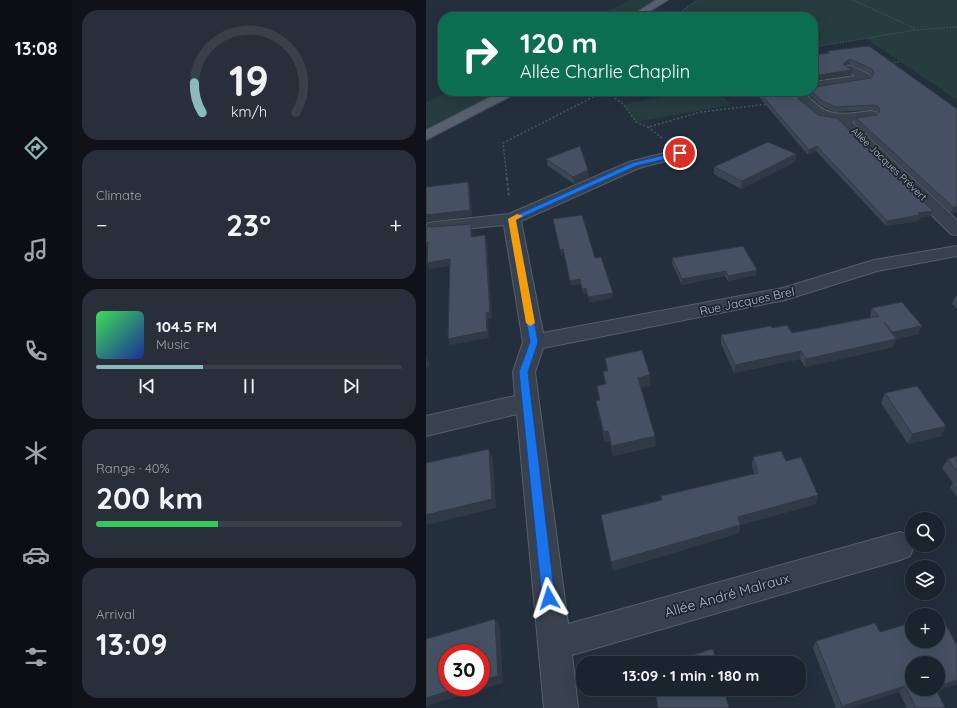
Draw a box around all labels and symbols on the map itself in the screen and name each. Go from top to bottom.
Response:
street label: Allée Jacques Prévert [848,125,930,204]
pin [663,136,697,170]
street label: Rue Jacques Brel [698,284,796,318]
street label: Allée André Malraux [662,569,792,621]
position arrow [528,577,570,619]
speed limit sign: 30 [438,644,490,696]

